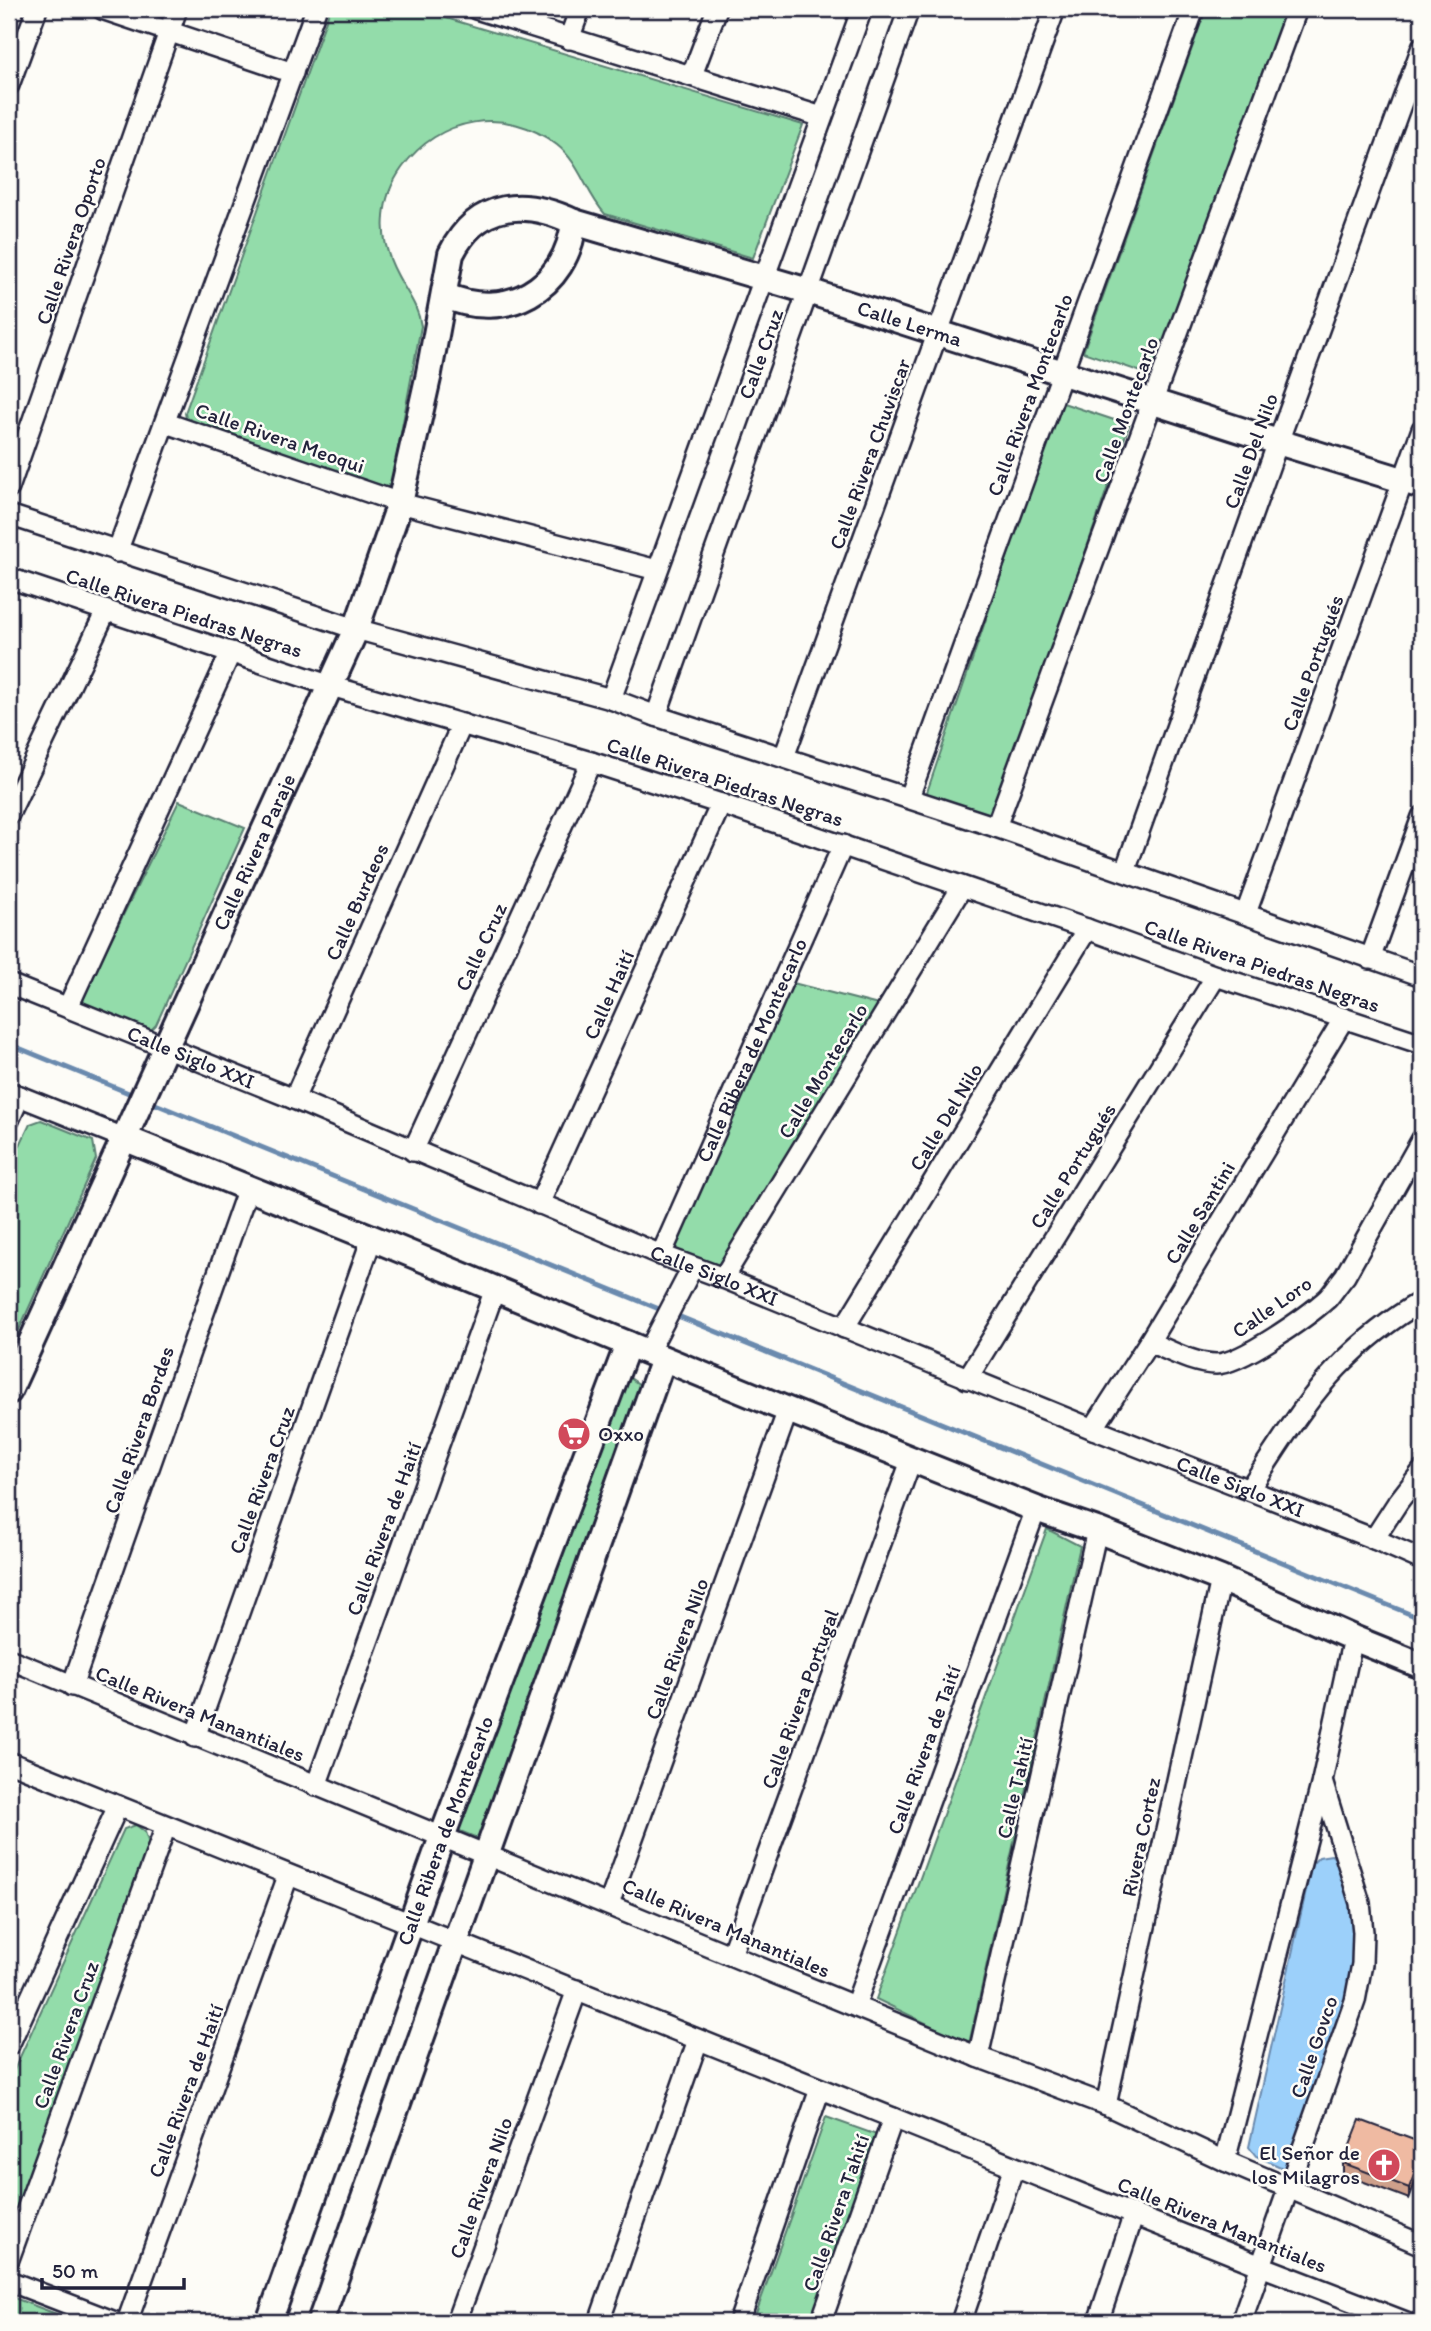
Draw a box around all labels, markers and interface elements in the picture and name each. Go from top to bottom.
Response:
street label: Calle Rivera Oporto [30,154,111,328]
street label: Calle Rivera Montecarlo [981,290,1078,499]
street label: Calle Lerma [854,295,965,352]
street label: Calle Cruz [733,305,788,402]
street label: Calle Montecarlo [1088,334,1163,486]
street label: Calle Rivera Chuviscar [823,354,916,553]
street label: Calle Del Nilo [1218,390,1283,512]
street label: Calle Rivera Meoqui [192,397,368,478]
street label: Calle Rivera Piedras Negras [63,562,306,663]
street label: Calle Portugués [1276,591,1349,734]
street label: Calle Rivera Piedras Negras [604,731,847,832]
street label: Calle Rivera Paraje [207,770,300,934]
street label: Calle Burdeos [320,839,394,964]
street label: Calle Cruz [449,899,512,995]
street label: Calle Rivera Piedras Negras [1141,913,1383,1018]
street label: Calle Ribera de Montecarlo [691,934,812,1166]
street label: Calle Haití [578,946,640,1043]
street label: Calle Montecarlo [772,999,873,1143]
street label: Calle Siglo XXI [124,1020,258,1094]
street label: Calle Del Nilo [904,1058,988,1175]
street label: Calle Portugués [1024,1098,1121,1233]
street label: Calle Santini [1159,1157,1240,1269]
street label: Calle Siglo XXI [646,1239,782,1311]
street label: Calle Loro [1227,1270,1316,1343]
street label: Calle Rivera Bordes [98,1343,179,1517]
street label: Calle Rivera Cruz [223,1402,300,1557]
supermarket icon: Oxxo [555,1415,593,1453]
place label: Oxxo [598,1421,644,1446]
street label: Calle Rivera de Haití [341,1438,427,1619]
street label: Calle Siglo XXI [1173,1450,1308,1522]
street label: Calle Rivera Nilo [639,1575,714,1723]
street label: Calle Rivera Portugal [755,1605,844,1792]
street label: Calle Rivera Manantiales [92,1660,309,1767]
street label: Calle Rivera de Taití [881,1661,966,1838]
street label: Calle Ribera de Montecarlo [391,1712,499,1949]
street label: Calle Tahití [991,1734,1038,1841]
street label: Rivera Cortez [1116,1775,1165,1899]
street label: Calle Rivera Manantiales [618,1872,834,1983]
street label: Calle Rivera Cruz [27,1957,104,2112]
street label: Calle Govco [1284,1992,1343,2101]
street label: Calle Rivera de Haití [143,2000,229,2181]
street label: Calle Rivera Nilo [443,2114,518,2262]
street label: Calle Rivera Tahití [797,2130,874,2295]
place label: El Señor de los Milagros [1252,2140,1360,2189]
church icon: El Señor de los Milagros [1365,2146,1403,2184]
street label: Calle Rivera Manantiales [1114,2171,1331,2278]
scale bar [42,2247,184,2291]
text: 50 m [52,2258,99,2283]

